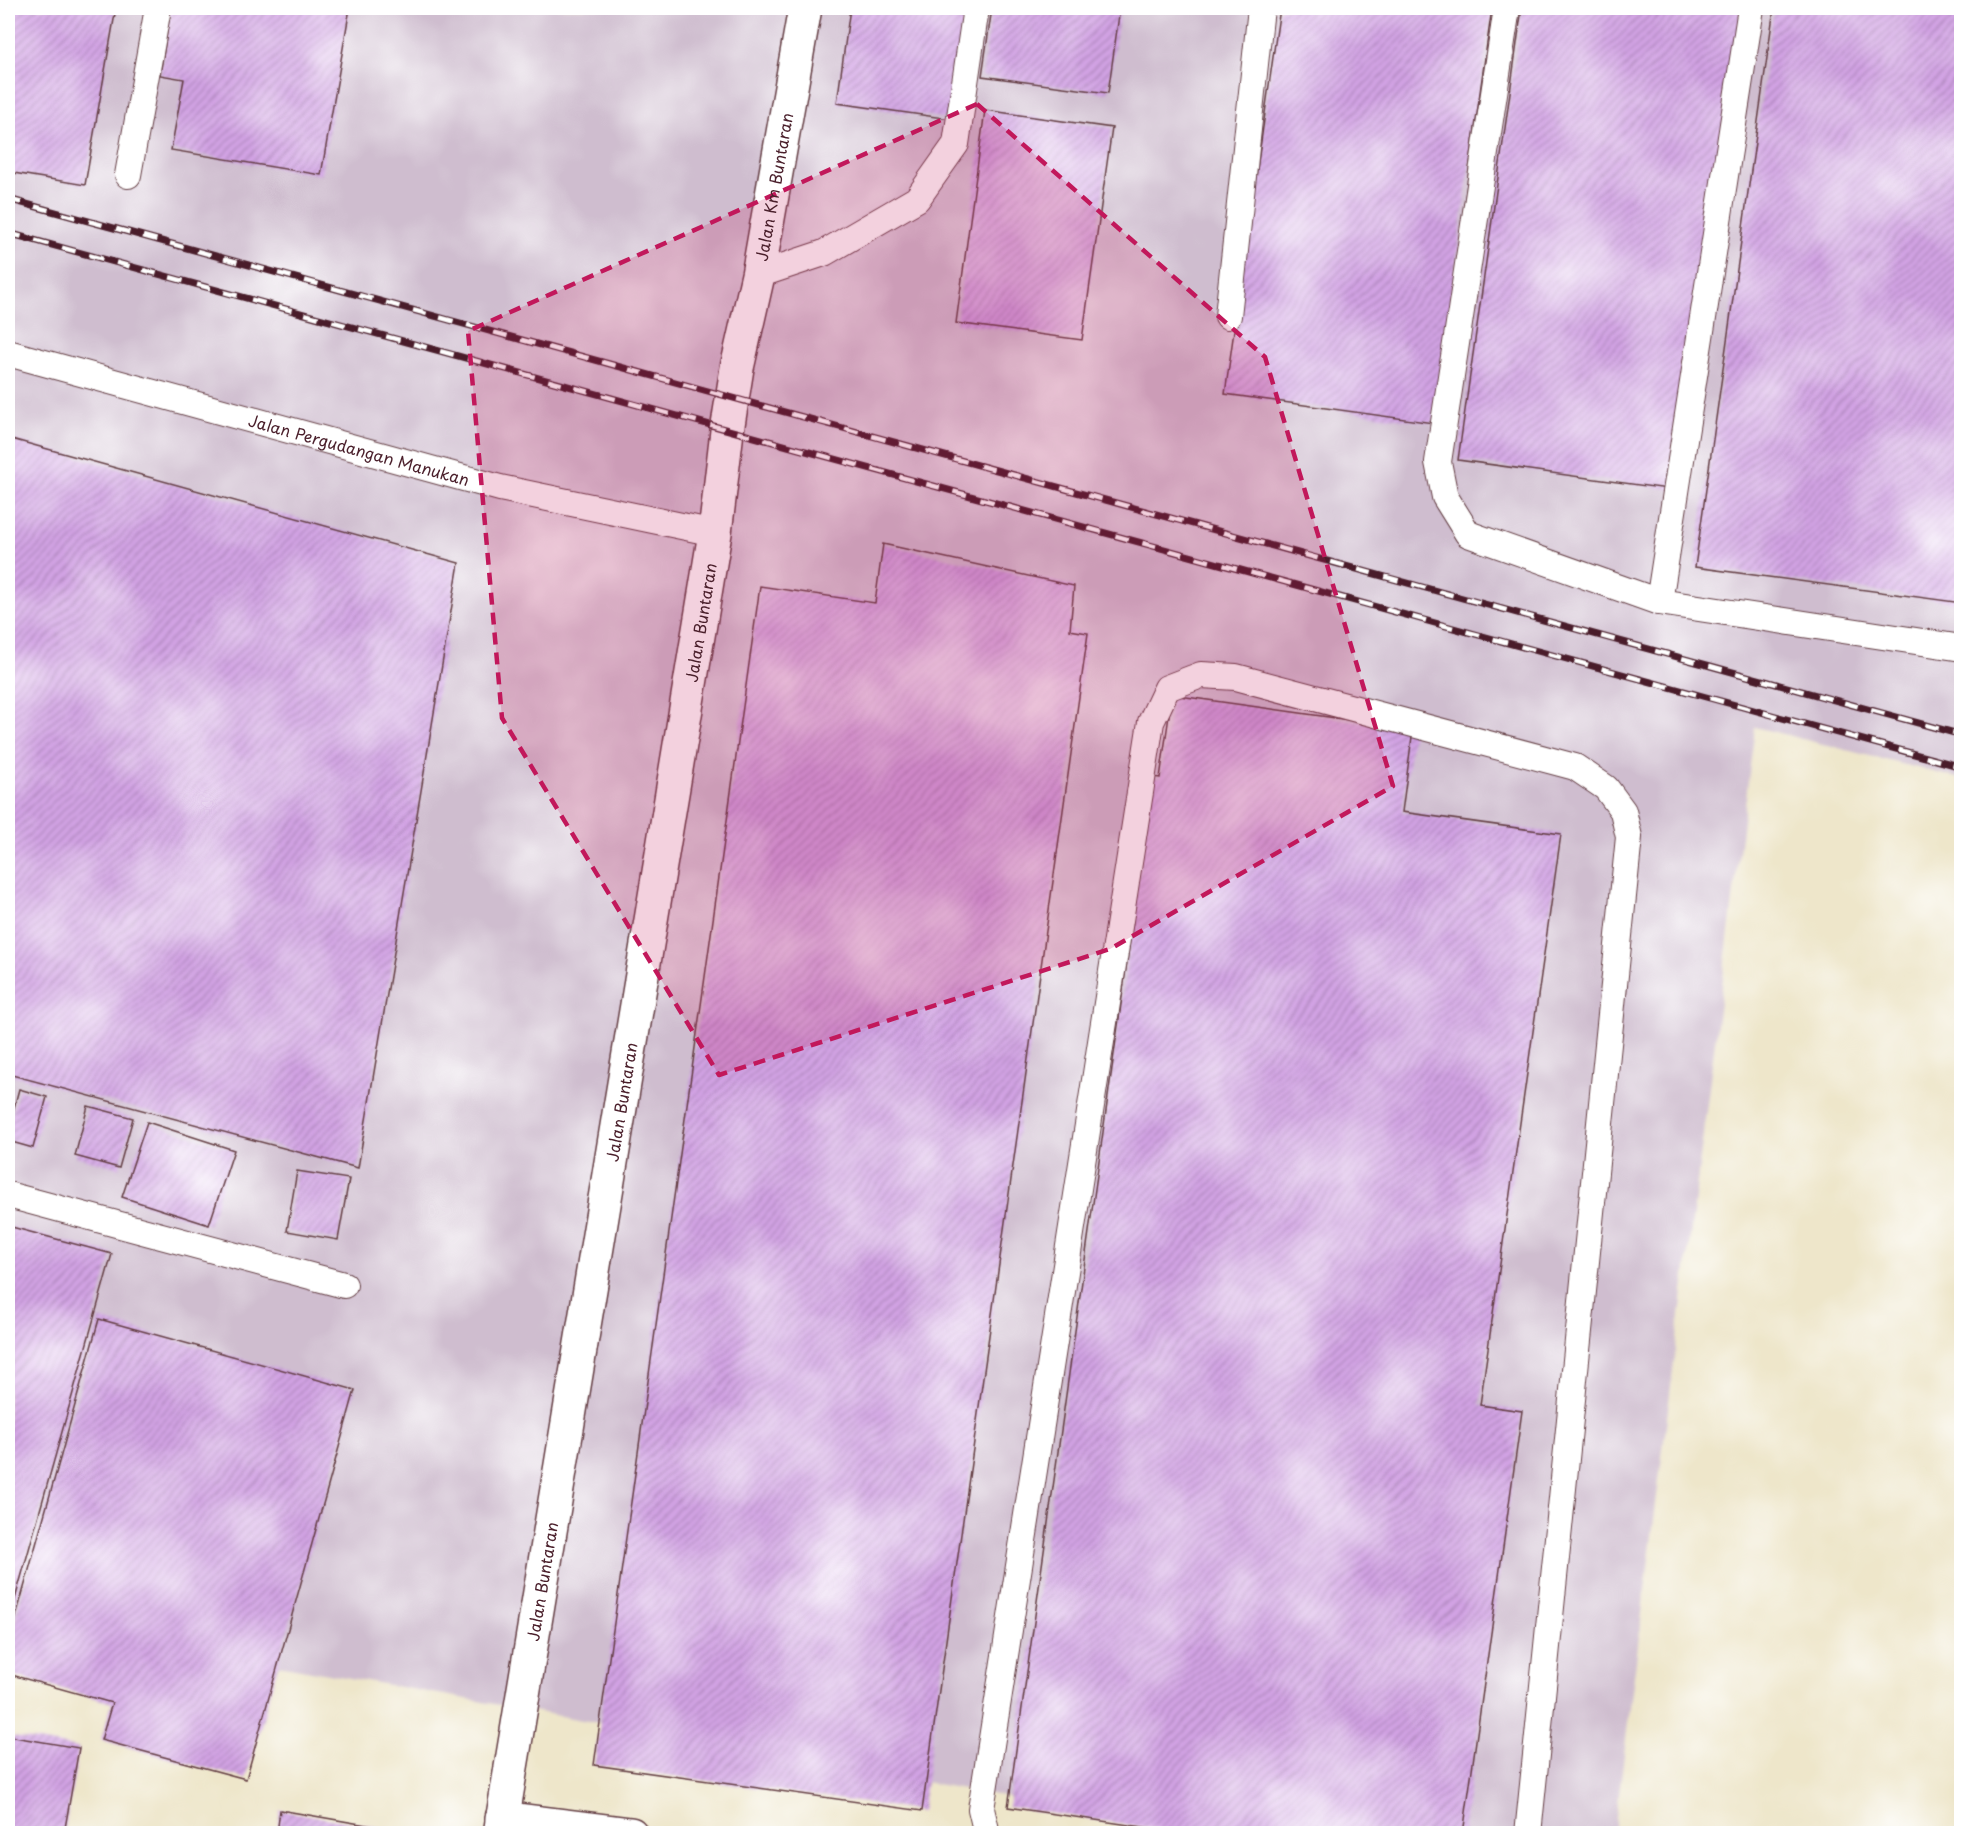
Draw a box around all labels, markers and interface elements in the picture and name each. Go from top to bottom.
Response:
street label: Jalan Km Buntaran [749,111,798,263]
street label: Jalan Pergudangan Manukan [246,408,472,491]
street label: Jalan Buntaran [679,561,722,684]
street label: Jalan Buntaran [599,1041,643,1163]
street label: Jalan Buntaran [520,1520,563,1643]

